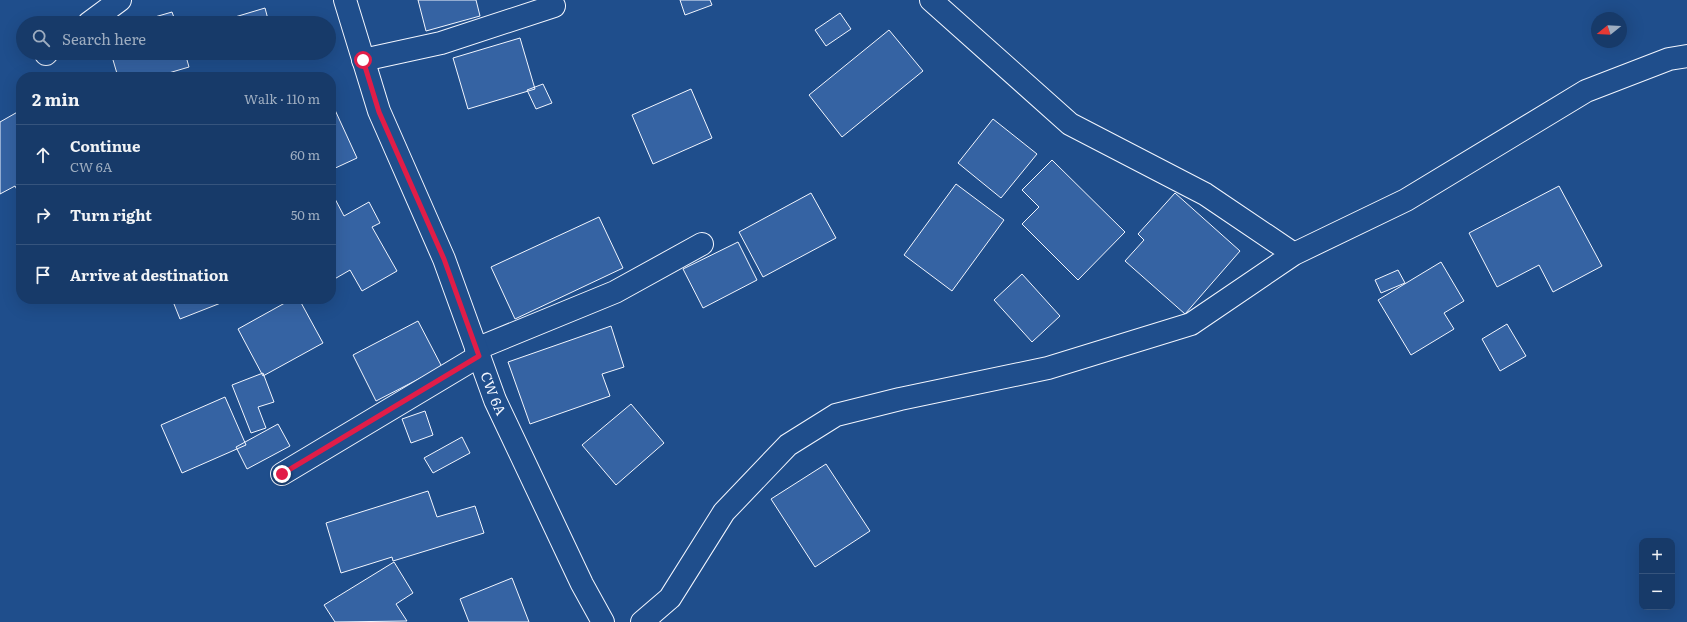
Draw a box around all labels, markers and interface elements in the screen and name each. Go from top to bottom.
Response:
north arrow [1591,12,1627,48]
search box [16,16,336,60]
icon: search [30,27,52,49]
text: Search here [62,27,146,50]
route start [354,51,372,69]
text: 2 min [32,86,80,111]
text: Walk · 110 m [244,89,320,108]
text: Continue [70,134,140,157]
icon: ahead [32,144,54,166]
text: 60 m [290,145,320,164]
text: CW 6A [70,157,112,176]
text: Turn right [70,203,152,226]
icon: right [32,204,54,226]
text: 50 m [291,205,320,224]
text: Arrive at destination [70,263,229,286]
icon: arrive [32,264,54,286]
street label: CW 6A [477,369,512,419]
route end [273,465,291,483]
map controls [1639,538,1675,610]
button: + [1639,538,1675,574]
button: − [1639,574,1675,610]

